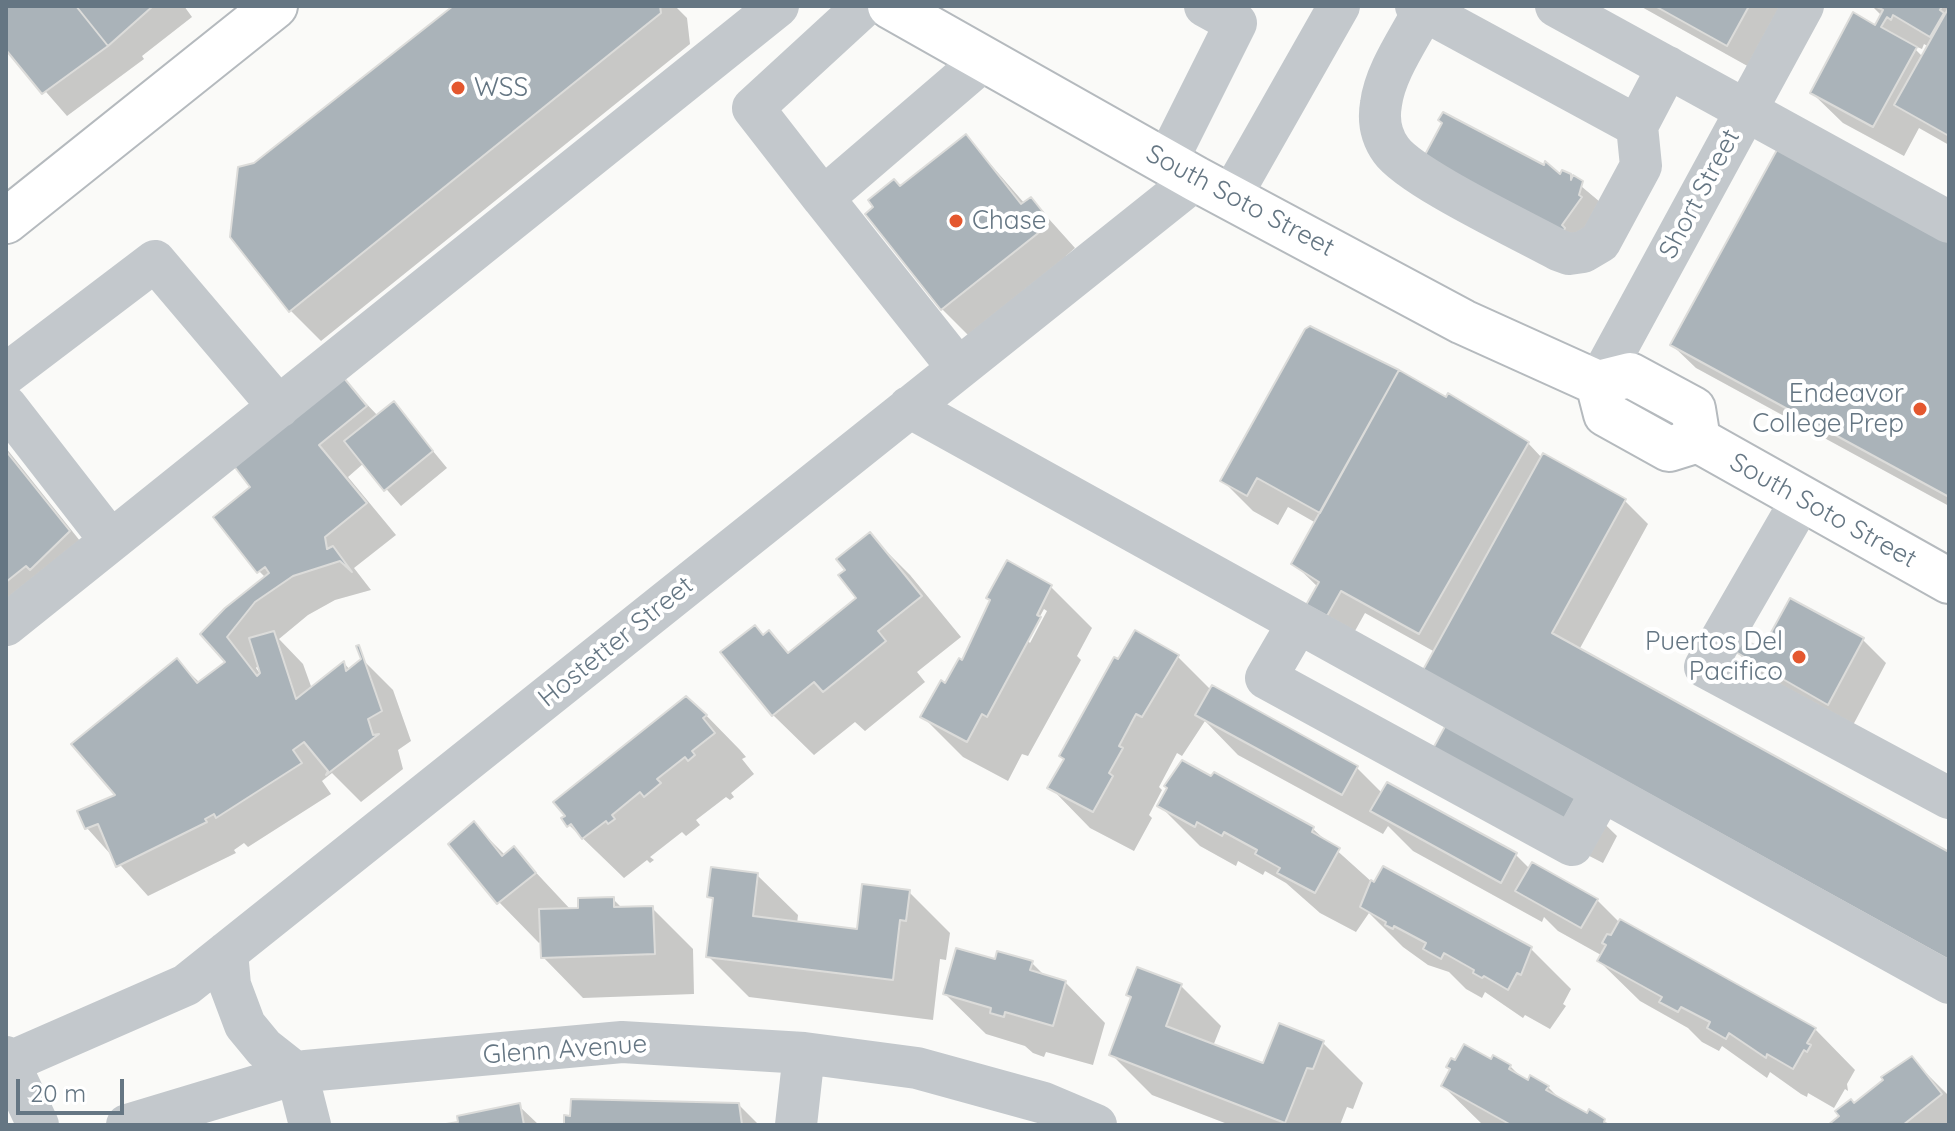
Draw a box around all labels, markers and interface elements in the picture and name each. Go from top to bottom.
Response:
place label: WSS [474,72,528,104]
marker: WSS [449,79,467,97]
street label: Short Street [1653,124,1747,264]
street label: South Soto Street [1141,138,1339,264]
place label: Chase [972,205,1046,237]
marker: Chase [947,212,965,230]
place label: Endeavor College Prep [1752,378,1904,440]
marker: Endeavor College Prep [1911,400,1929,418]
street label: South Soto Street [1724,447,1922,575]
street label: Hostetter Street [532,570,700,714]
place label: Puertos Del Pacifico [1645,626,1783,688]
marker: Puertos Del Pacifico [1790,648,1808,666]
street label: Glenn Avenue [482,1029,648,1071]
scale bar [20,1063,128,1113]
text: 20 m [30,1078,86,1108]

